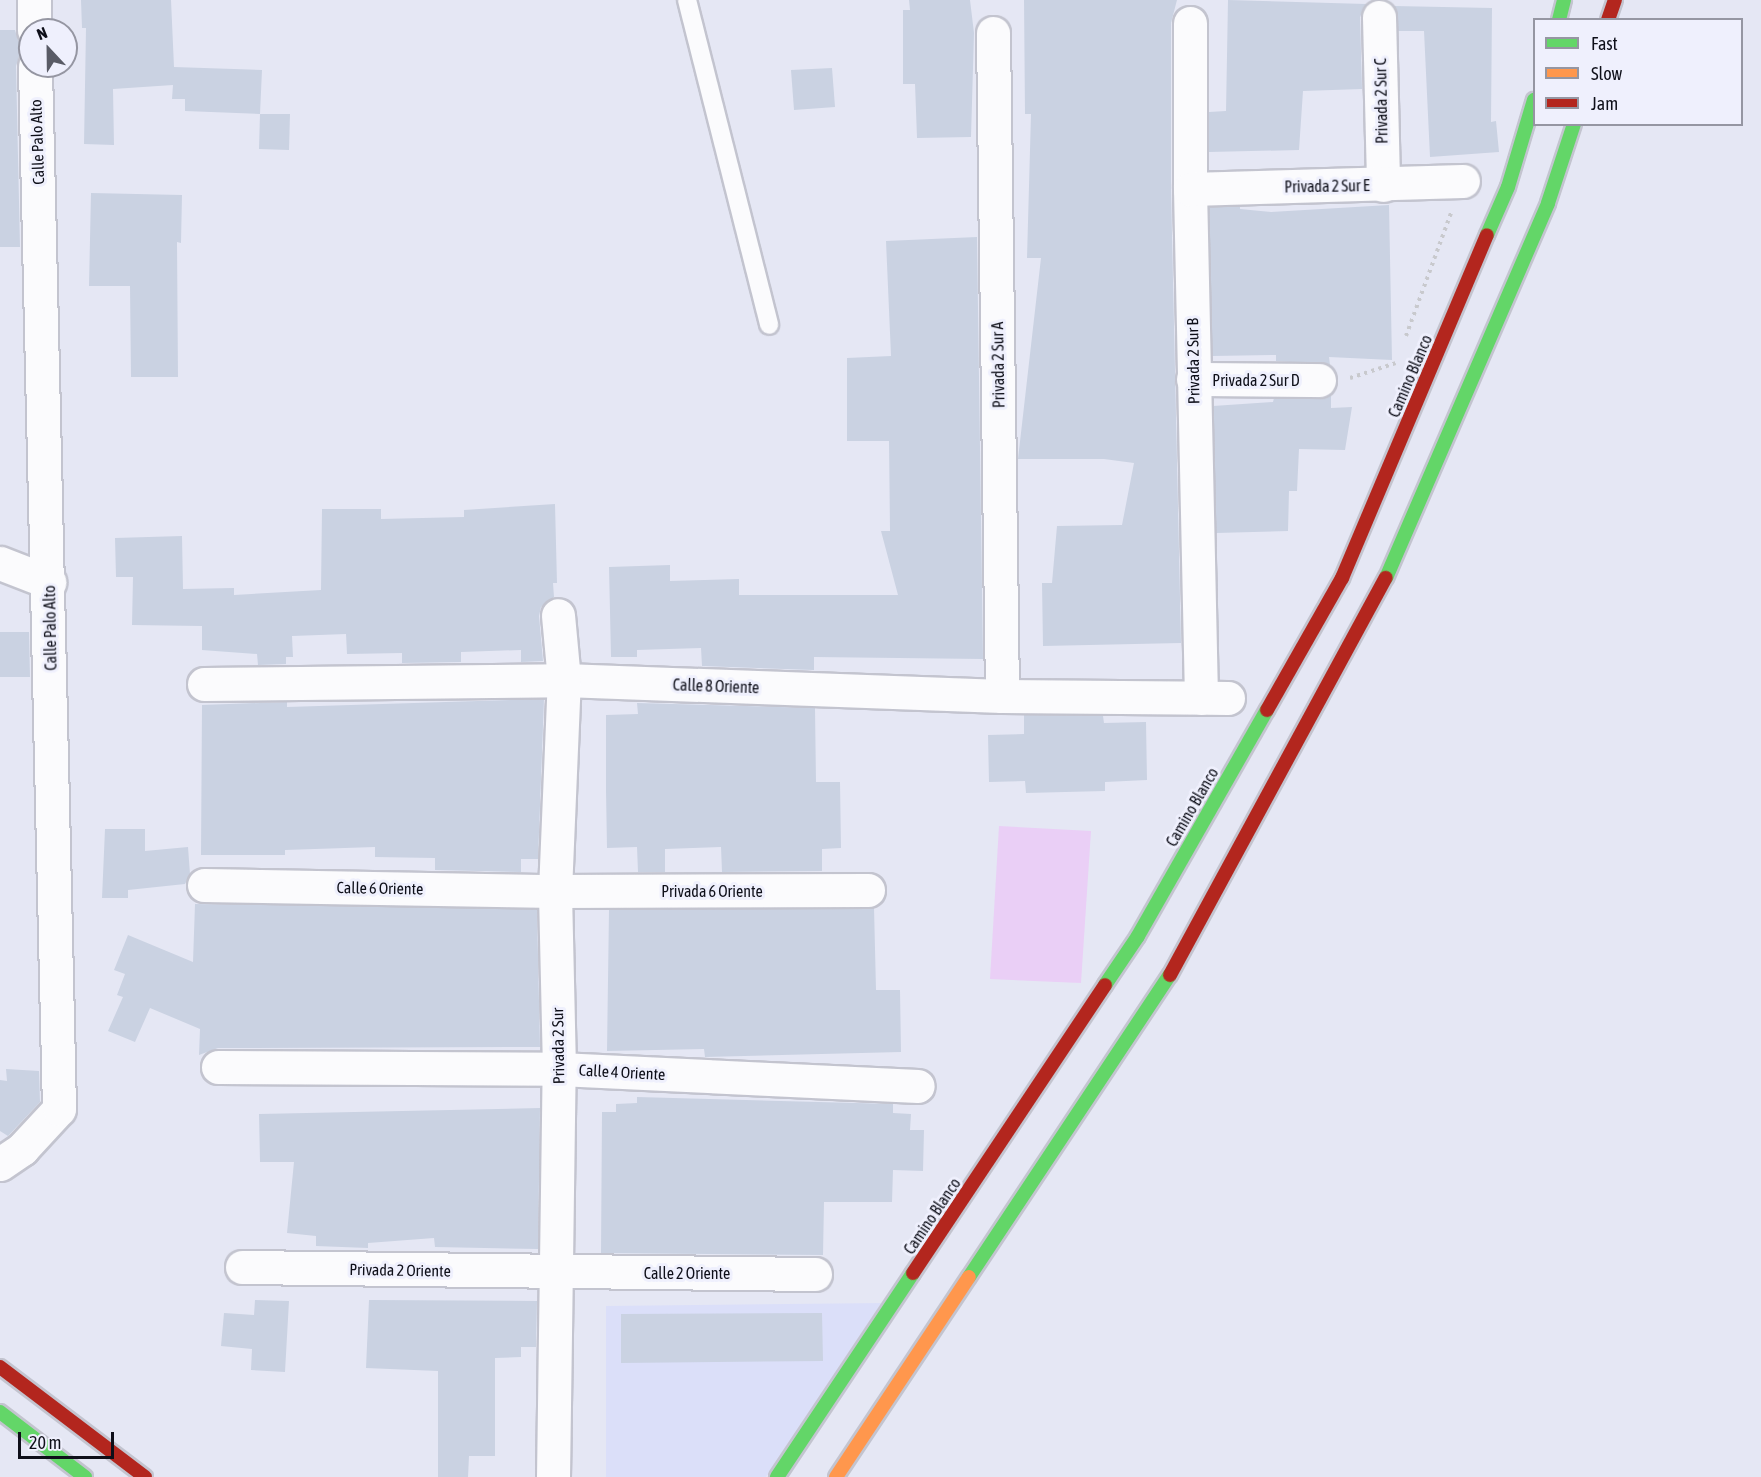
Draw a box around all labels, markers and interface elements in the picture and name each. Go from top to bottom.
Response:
north arrow [18,18,78,78]
legend [1533,18,1743,126]
text: N [34,23,50,43]
text: Fast [1591,33,1618,54]
street label: Privada 2 Sur C [1371,58,1391,144]
text: Slow [1591,63,1622,84]
text: Jam [1591,93,1618,114]
street label: Calle Palo Alto [26,99,48,185]
street label: Privada 2 Sur E [1284,176,1370,196]
street label: Privada 2 Sur B [1183,318,1203,404]
street label: Privada 2 Sur A [988,322,1008,408]
street label: Camino Blanco [1384,332,1436,420]
street label: Privada 2 Sur D [1212,370,1300,390]
street label: Calle Palo Alto [40,585,60,671]
street label: Calle 8 Oriente [672,675,760,697]
street label: Camino Blanco [1162,764,1222,850]
street label: Calle 6 Oriente [337,878,423,898]
street label: Privada 6 Oriente [661,881,763,901]
street label: Privada 2 Sur [548,1008,568,1084]
street label: Calle 4 Oriente [578,1060,666,1084]
street label: Camino Blanco [899,1174,965,1258]
street label: Privada 2 Oriente [349,1260,451,1280]
street label: Calle 2 Oriente [644,1263,730,1283]
scale bar [21,1420,117,1458]
text: 20 m [29,1432,61,1453]

